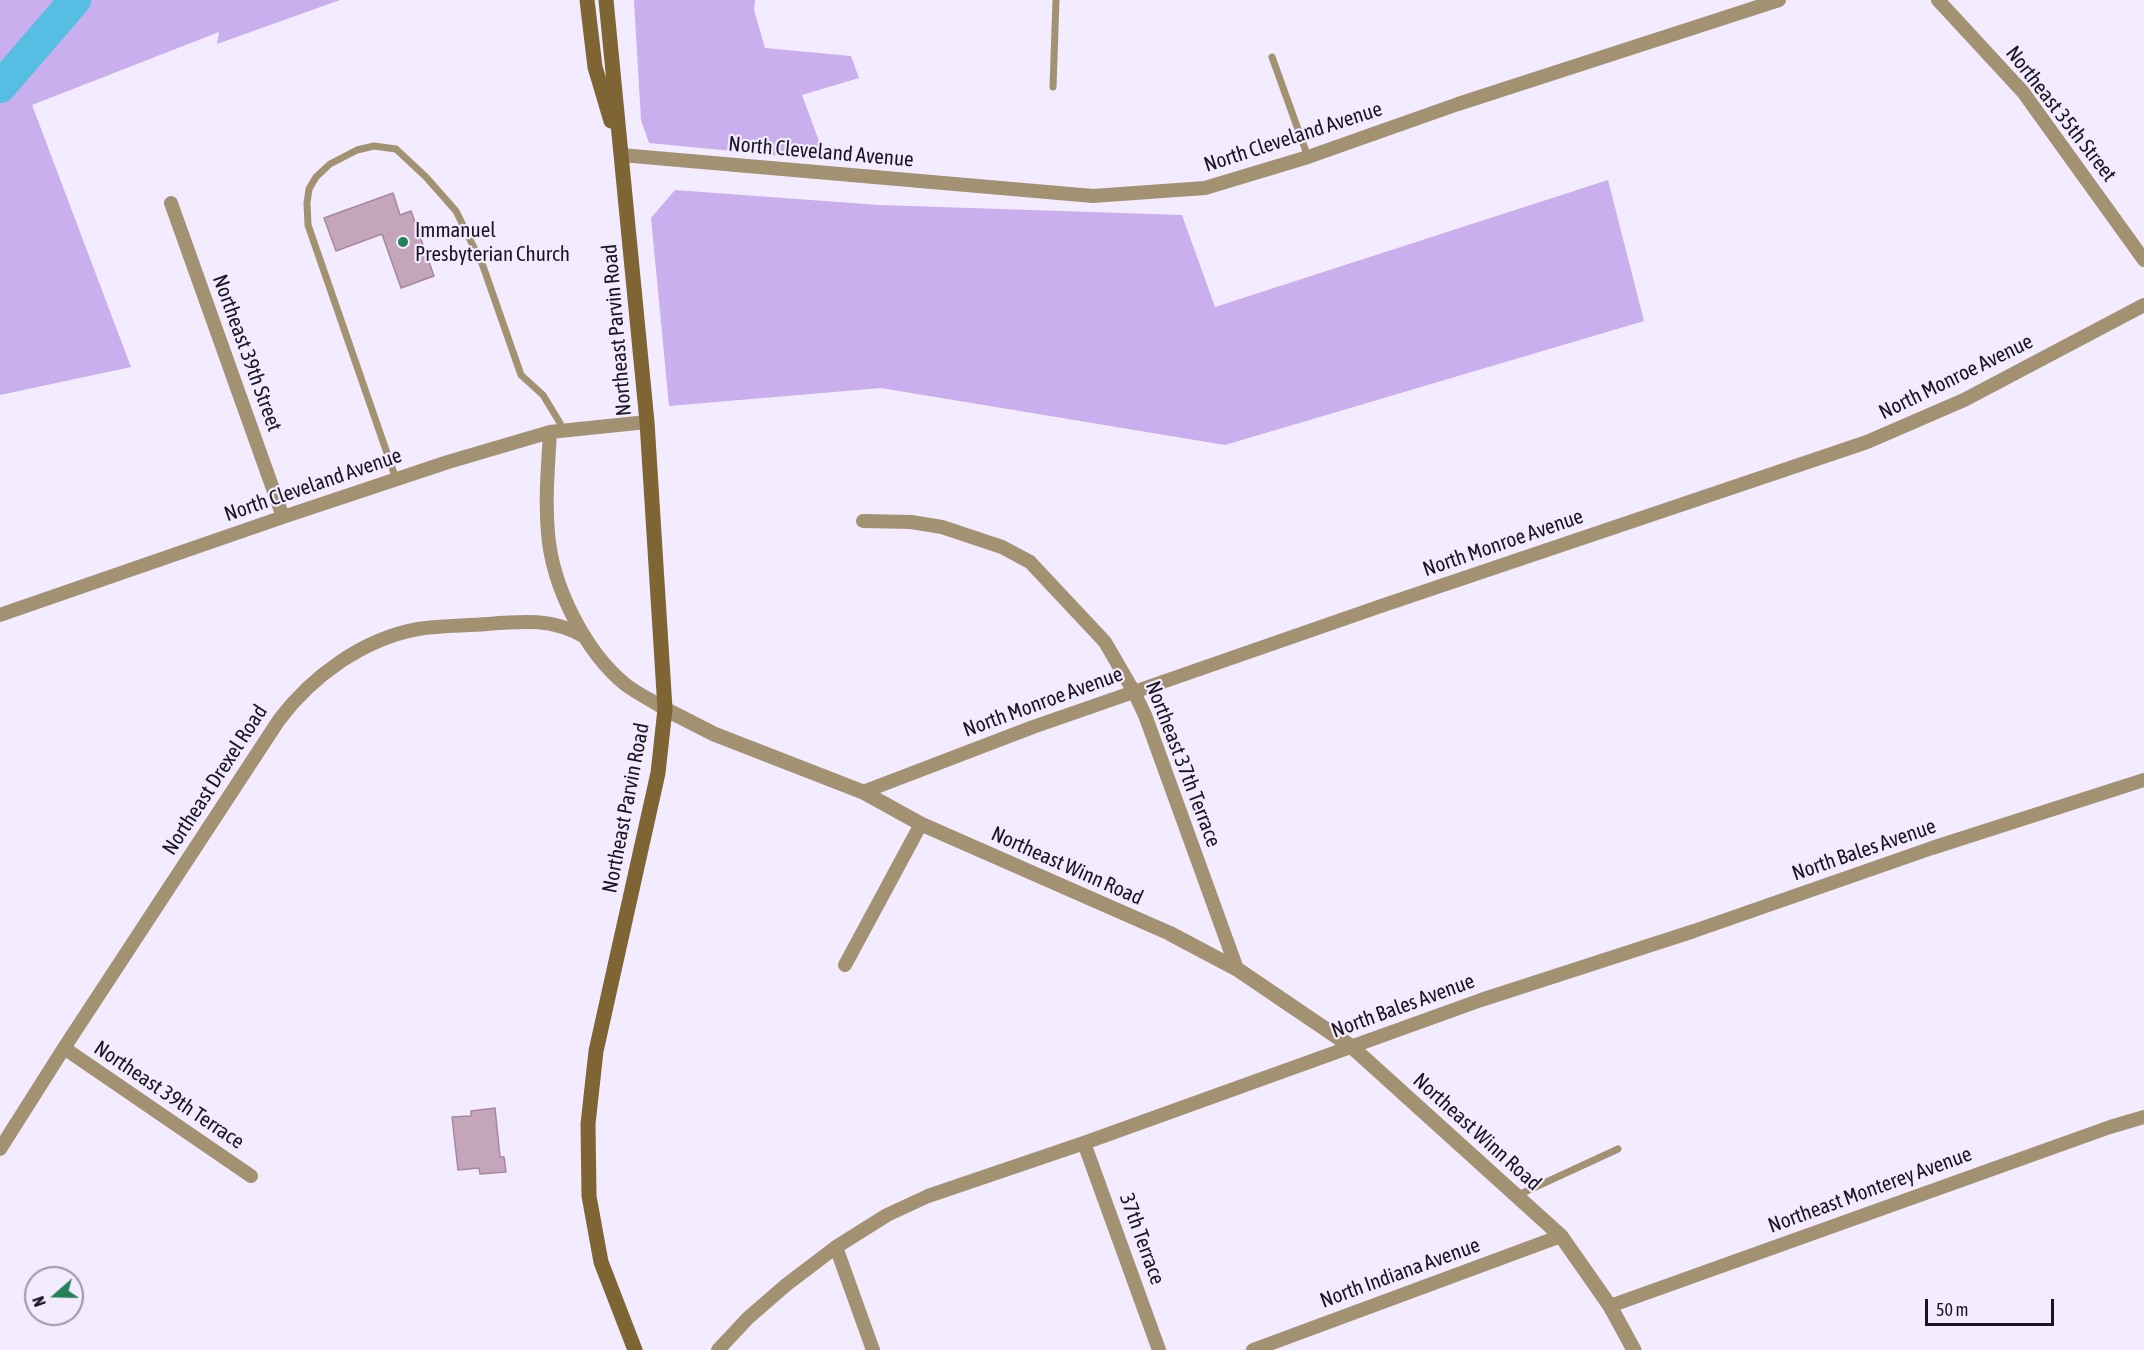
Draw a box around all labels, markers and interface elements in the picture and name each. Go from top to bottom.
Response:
street label: Northeast 35th Street [2000,41,2122,187]
street label: North Cleveland Avenue [1201,96,1385,178]
street label: North Cleveland Avenue [727,131,915,173]
place label: Immanuel Presbyterian Church [415,217,570,267]
marker: Immanuel Presbyterian Church [396,235,410,249]
street label: Northeast Parvin Road [597,243,637,417]
street label: Northeast 39th Street [207,271,287,435]
street label: North Monroe Avenue [1875,329,2037,425]
street label: North Cleveland Avenue [221,443,405,527]
street label: North Monroe Avenue [1419,504,1587,582]
street label: North Monroe Avenue [960,661,1126,743]
street label: Northeast 37th Terrace [1140,678,1226,850]
street label: Northeast Drexel Road [157,700,273,860]
street label: Northeast Parvin Road [597,721,655,895]
street label: North Bales Avenue [1789,814,1939,886]
street label: Northeast Winn Road [987,821,1147,911]
street label: North Bales Avenue [1328,968,1478,1044]
street label: Northeast 39th Terrace [89,1035,249,1155]
street label: Northeast Winn Road [1408,1068,1546,1196]
street label: Northeast Monterey Avenue [1765,1141,1975,1239]
street label: 37th Terrace [1114,1190,1170,1288]
street label: North Indiana Avenue [1317,1232,1483,1314]
north arrow [24,1266,84,1326]
scale bar [1928,1287,2057,1325]
text: N [29,1294,49,1309]
text: 50 m [1936,1299,1968,1320]

